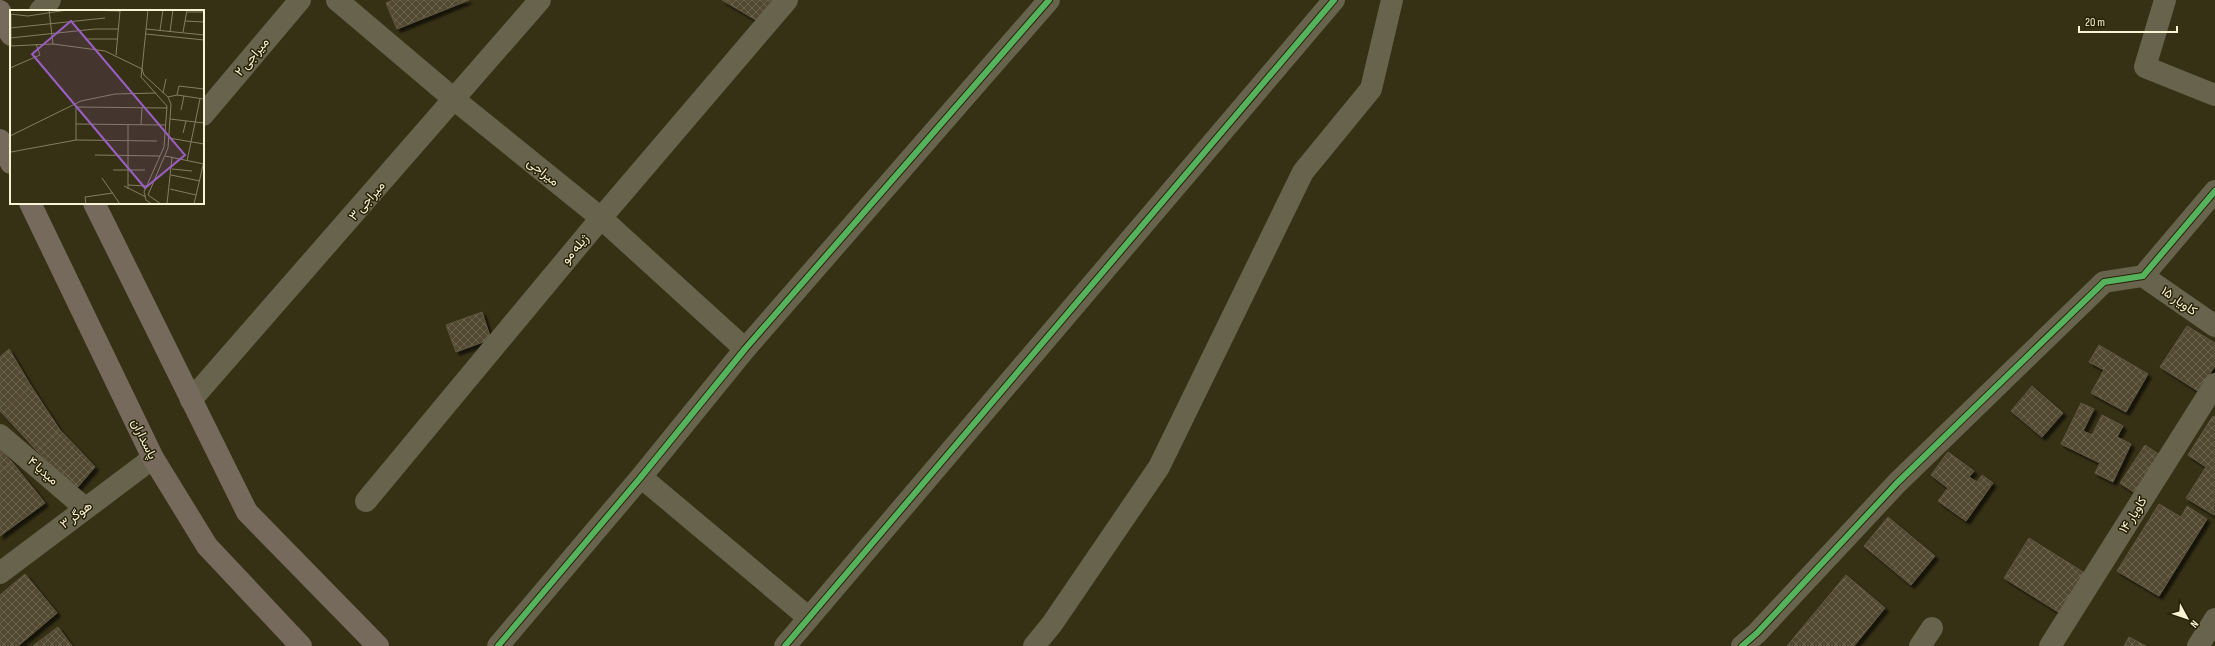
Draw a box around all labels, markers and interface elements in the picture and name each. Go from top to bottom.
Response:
scale bar [2079,8,2177,34]
inset map [10,10,204,204]
text: 20 m [2085,15,2105,30]
street label: میراجی ۲ [231,34,273,79]
street label: میراجی [524,154,562,190]
street label: میراجی ۳ [346,178,389,224]
street label: ژیله مو [558,230,592,267]
street label: کاویار ۱۵ [2158,283,2200,319]
street label: پاسداران [126,416,161,462]
street label: میدیا ۴ [24,453,62,489]
street label: کاویار ۱۴ [2116,494,2151,536]
street label: هوگر ۳ [57,498,95,532]
north arrow [2167,598,2207,638]
text: N [2187,618,2201,631]

